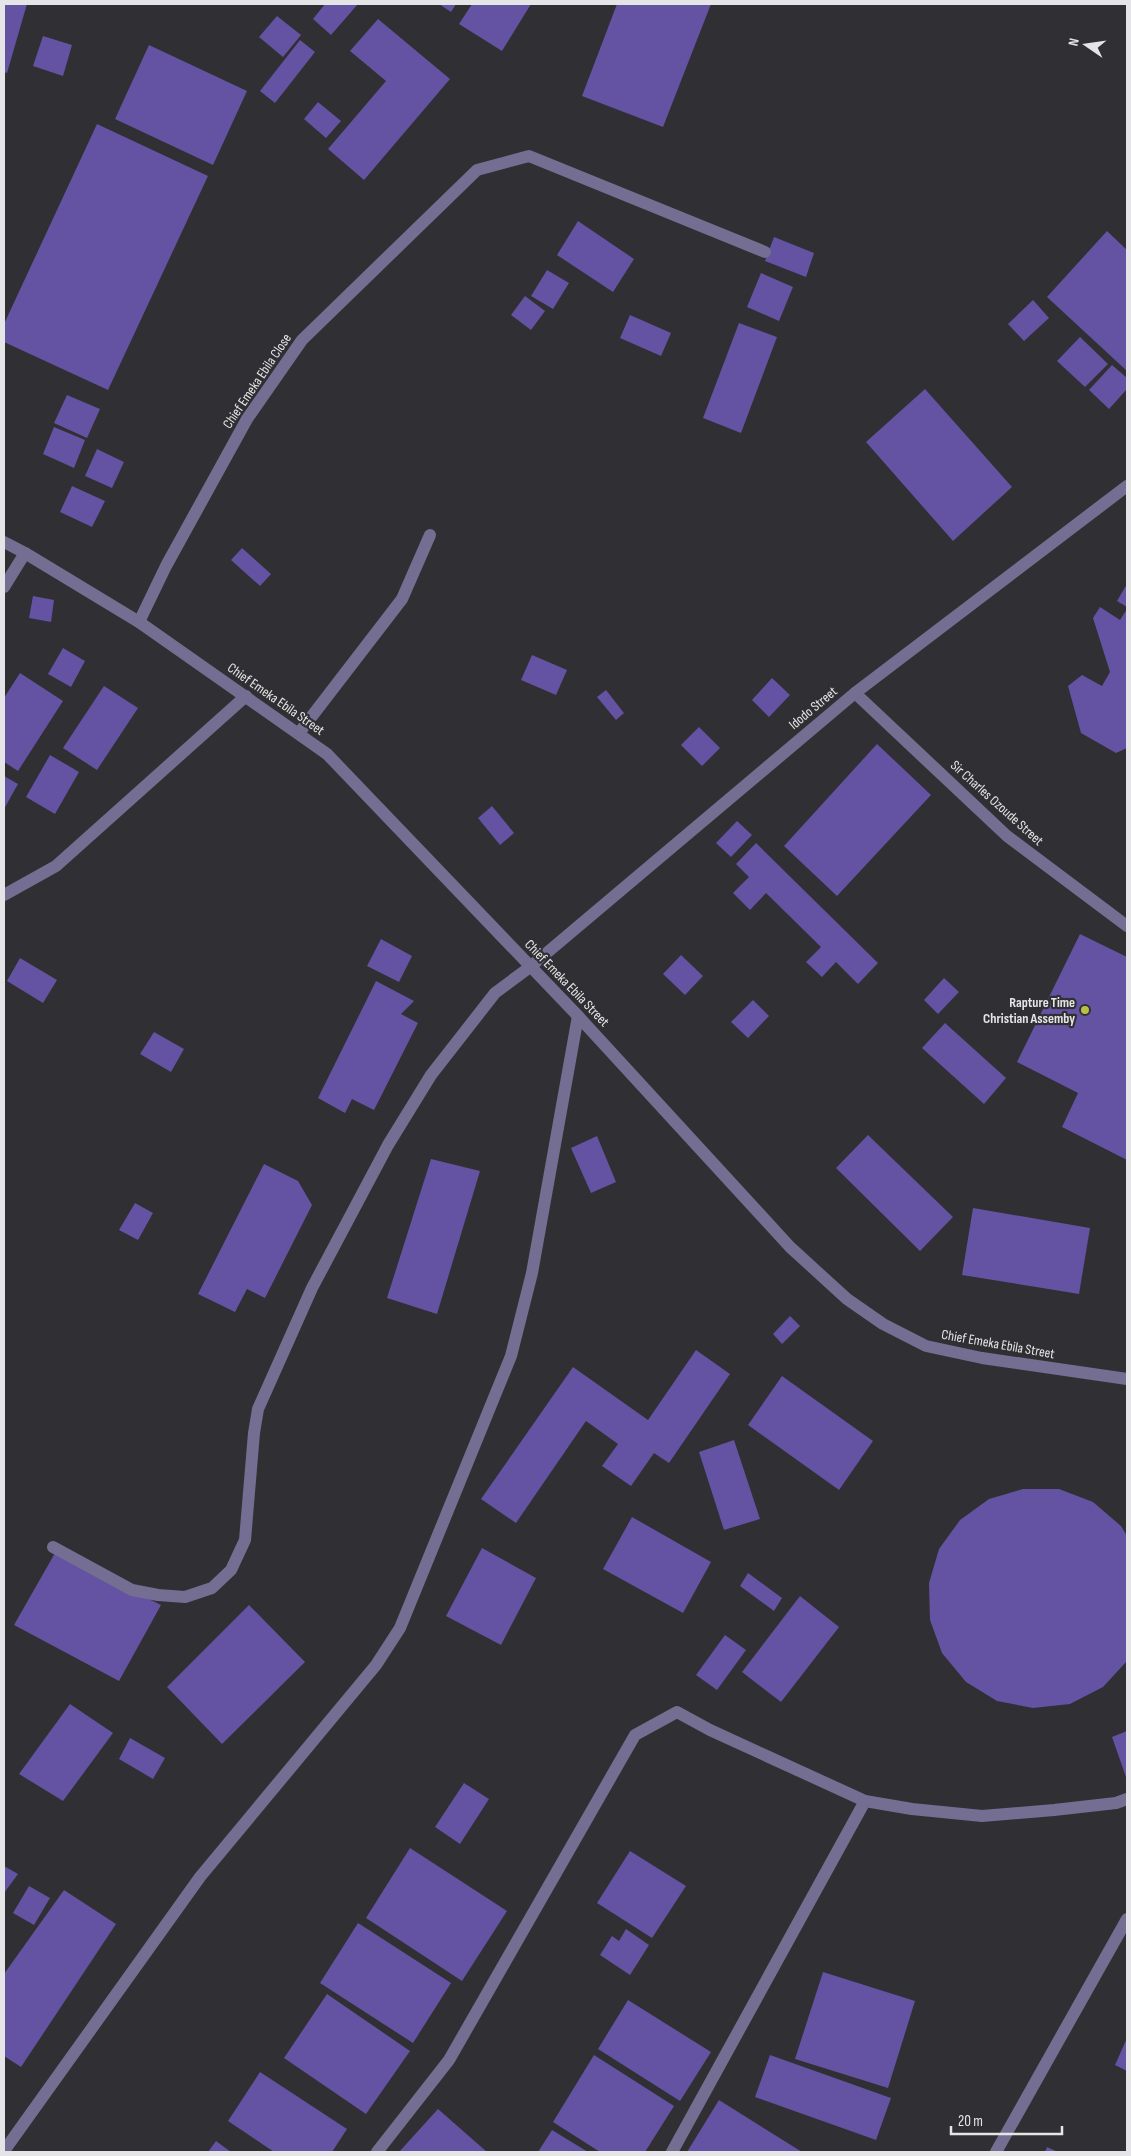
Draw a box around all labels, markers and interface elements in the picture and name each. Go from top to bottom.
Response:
north arrow [1061,20,1111,70]
text: N [1065,37,1083,48]
street label: Chief Emeka Ebila Close [219,330,295,432]
street label: Chief Emeka Ebila Street [224,659,328,739]
street label: Idodo Street [785,683,841,733]
street label: Sir Charles Ozoude Street [947,757,1047,849]
street label: Chief Emeka Ebila Street [521,936,613,1030]
place label: Rapture Time Christian Assemby [983,994,1075,1027]
marker: Rapture Time Christian Assemby [1079,1004,1091,1016]
street label: Chief Emeka Ebila Street [940,1326,1056,1362]
scale bar [951,2104,1062,2136]
text: 20 m [958,2112,983,2131]

